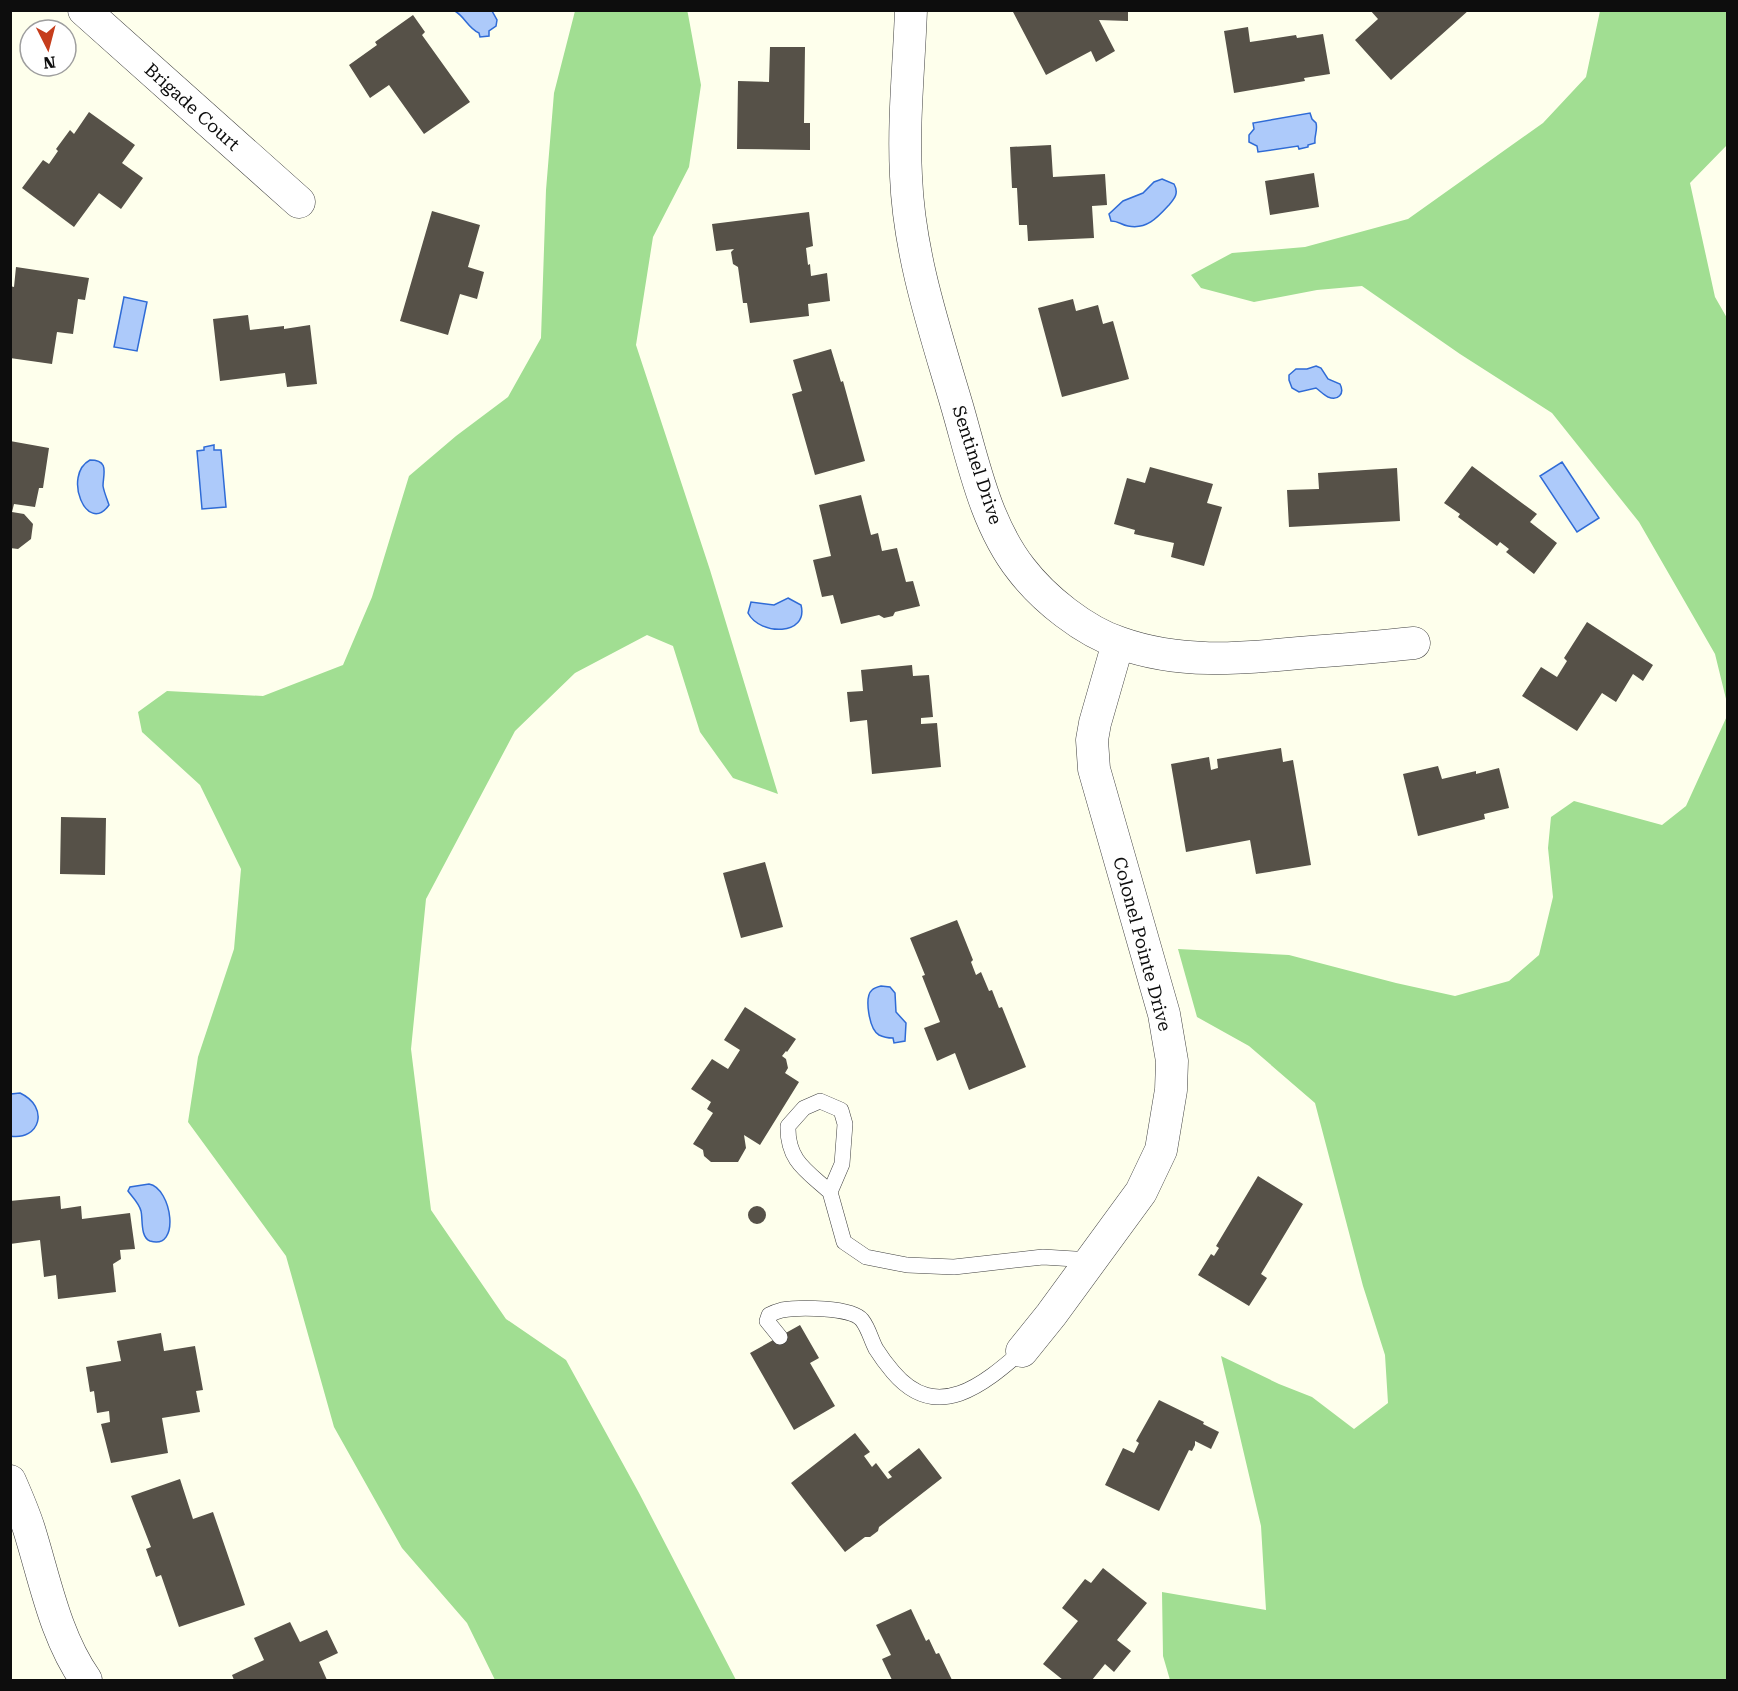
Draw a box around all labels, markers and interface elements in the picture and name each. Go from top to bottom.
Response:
north arrow [18,18,78,78]
text: N [42,52,57,73]
street label: Brigade Court [141,59,244,155]
street label: Sentinel Drive [948,403,1007,527]
street label: Colonel Pointe Drive [1109,854,1176,1033]

